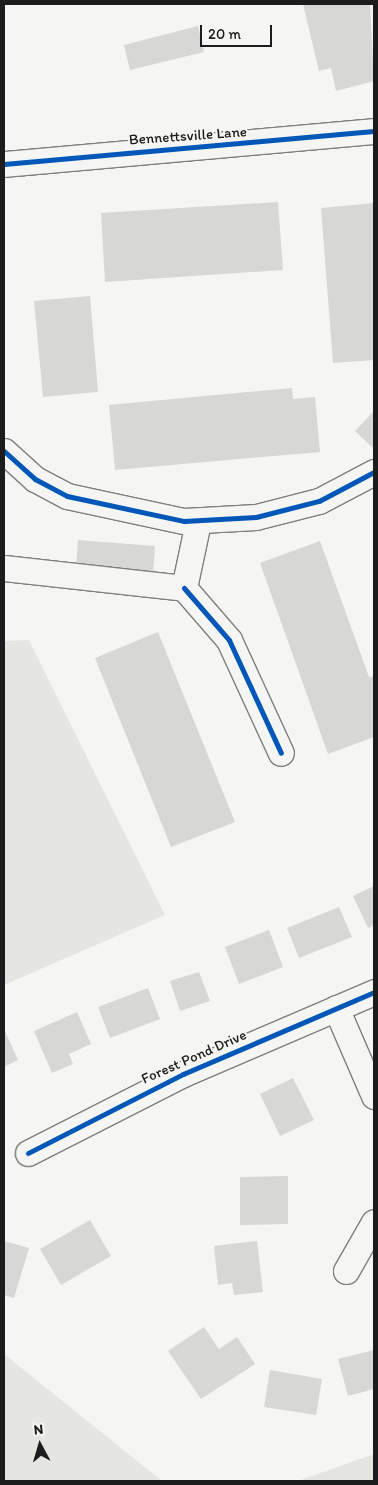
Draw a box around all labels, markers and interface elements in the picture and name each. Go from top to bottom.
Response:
scale bar [203,15,276,47]
text: 20 m [208,25,241,43]
street label: Bennettsville Lane [128,123,248,149]
street label: Forest Pond Drive [139,1026,249,1088]
north arrow [15,1420,65,1470]
text: N [33,1421,44,1439]

